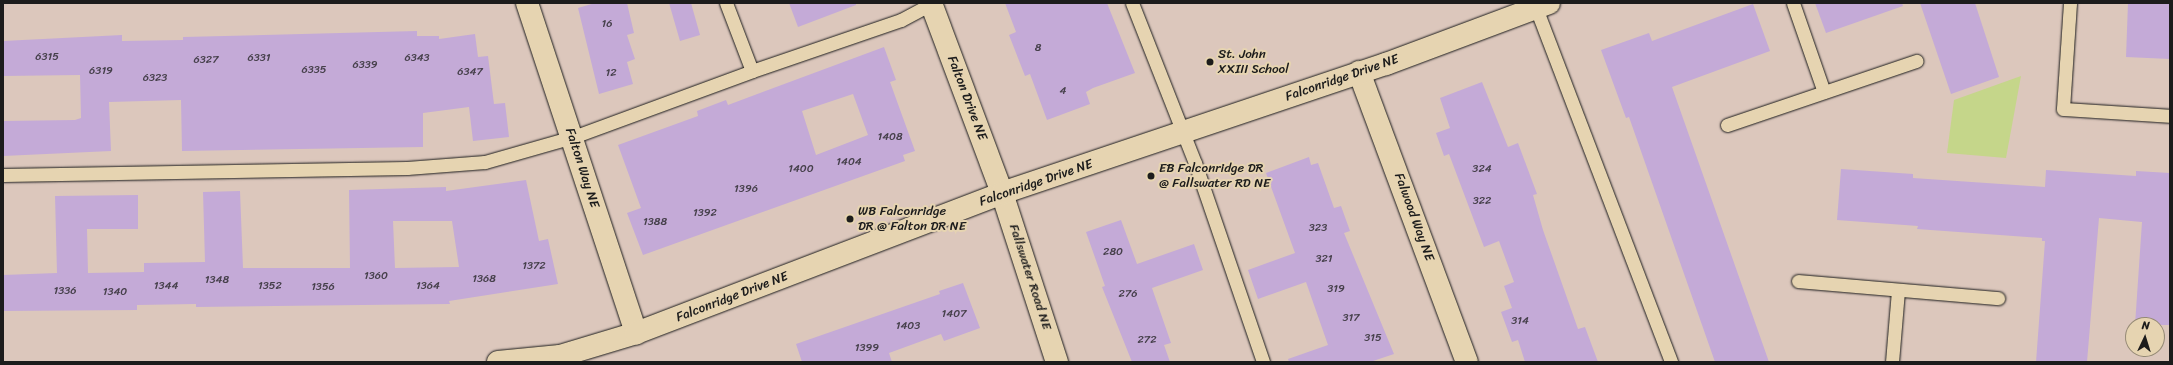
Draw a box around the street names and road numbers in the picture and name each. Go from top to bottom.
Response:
street label: Falconridge Drive NE [1283,51,1401,105]
street label: Falton Drive NE [944,54,990,142]
street label: Falton Way NE [562,126,602,210]
street label: Falconridge Drive NE [977,156,1095,210]
street label: Falwood Way NE [1391,171,1437,263]
street label: Fallswater Road NE [1006,222,1054,332]
street label: Falconridge Drive NE [674,268,790,326]

